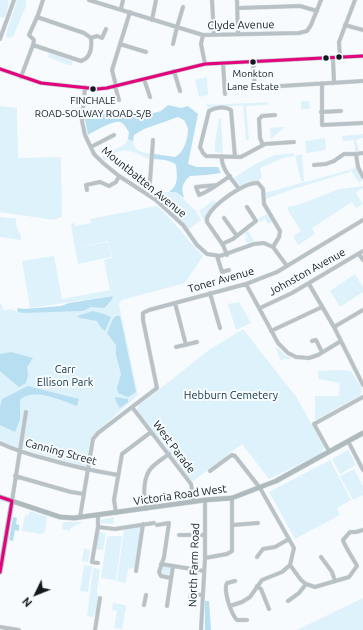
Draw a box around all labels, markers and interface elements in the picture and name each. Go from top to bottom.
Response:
street label: Clyde Avenue [207,18,275,32]
unlabelled marker [334,52,344,62]
unlabelled marker [321,53,331,63]
marker: Monkton Lane Estate [248,57,258,67]
place label: Monkton Lane Estate [227,68,279,92]
marker: FINCHALE ROAD-SOLWAY ROAD-S/B [88,84,98,94]
place label: FINCHALE ROAD-SOLWAY ROAD-S/B [35,95,151,118]
street label: Mountbatten Avenue [99,144,189,220]
street label: Johnston Avenue [266,245,348,299]
street label: Toner Avenue [186,264,256,296]
park label: Carr Ellison Park [37,362,93,388]
park label: Hebburn Cemetery [184,388,278,402]
street label: West Parade [150,418,198,476]
street label: Canning Street [24,436,98,468]
street label: Victoria Road West [133,482,227,508]
street label: North Farm Road [186,523,202,607]
north arrow [16,574,56,614]
text: N [20,595,34,609]

